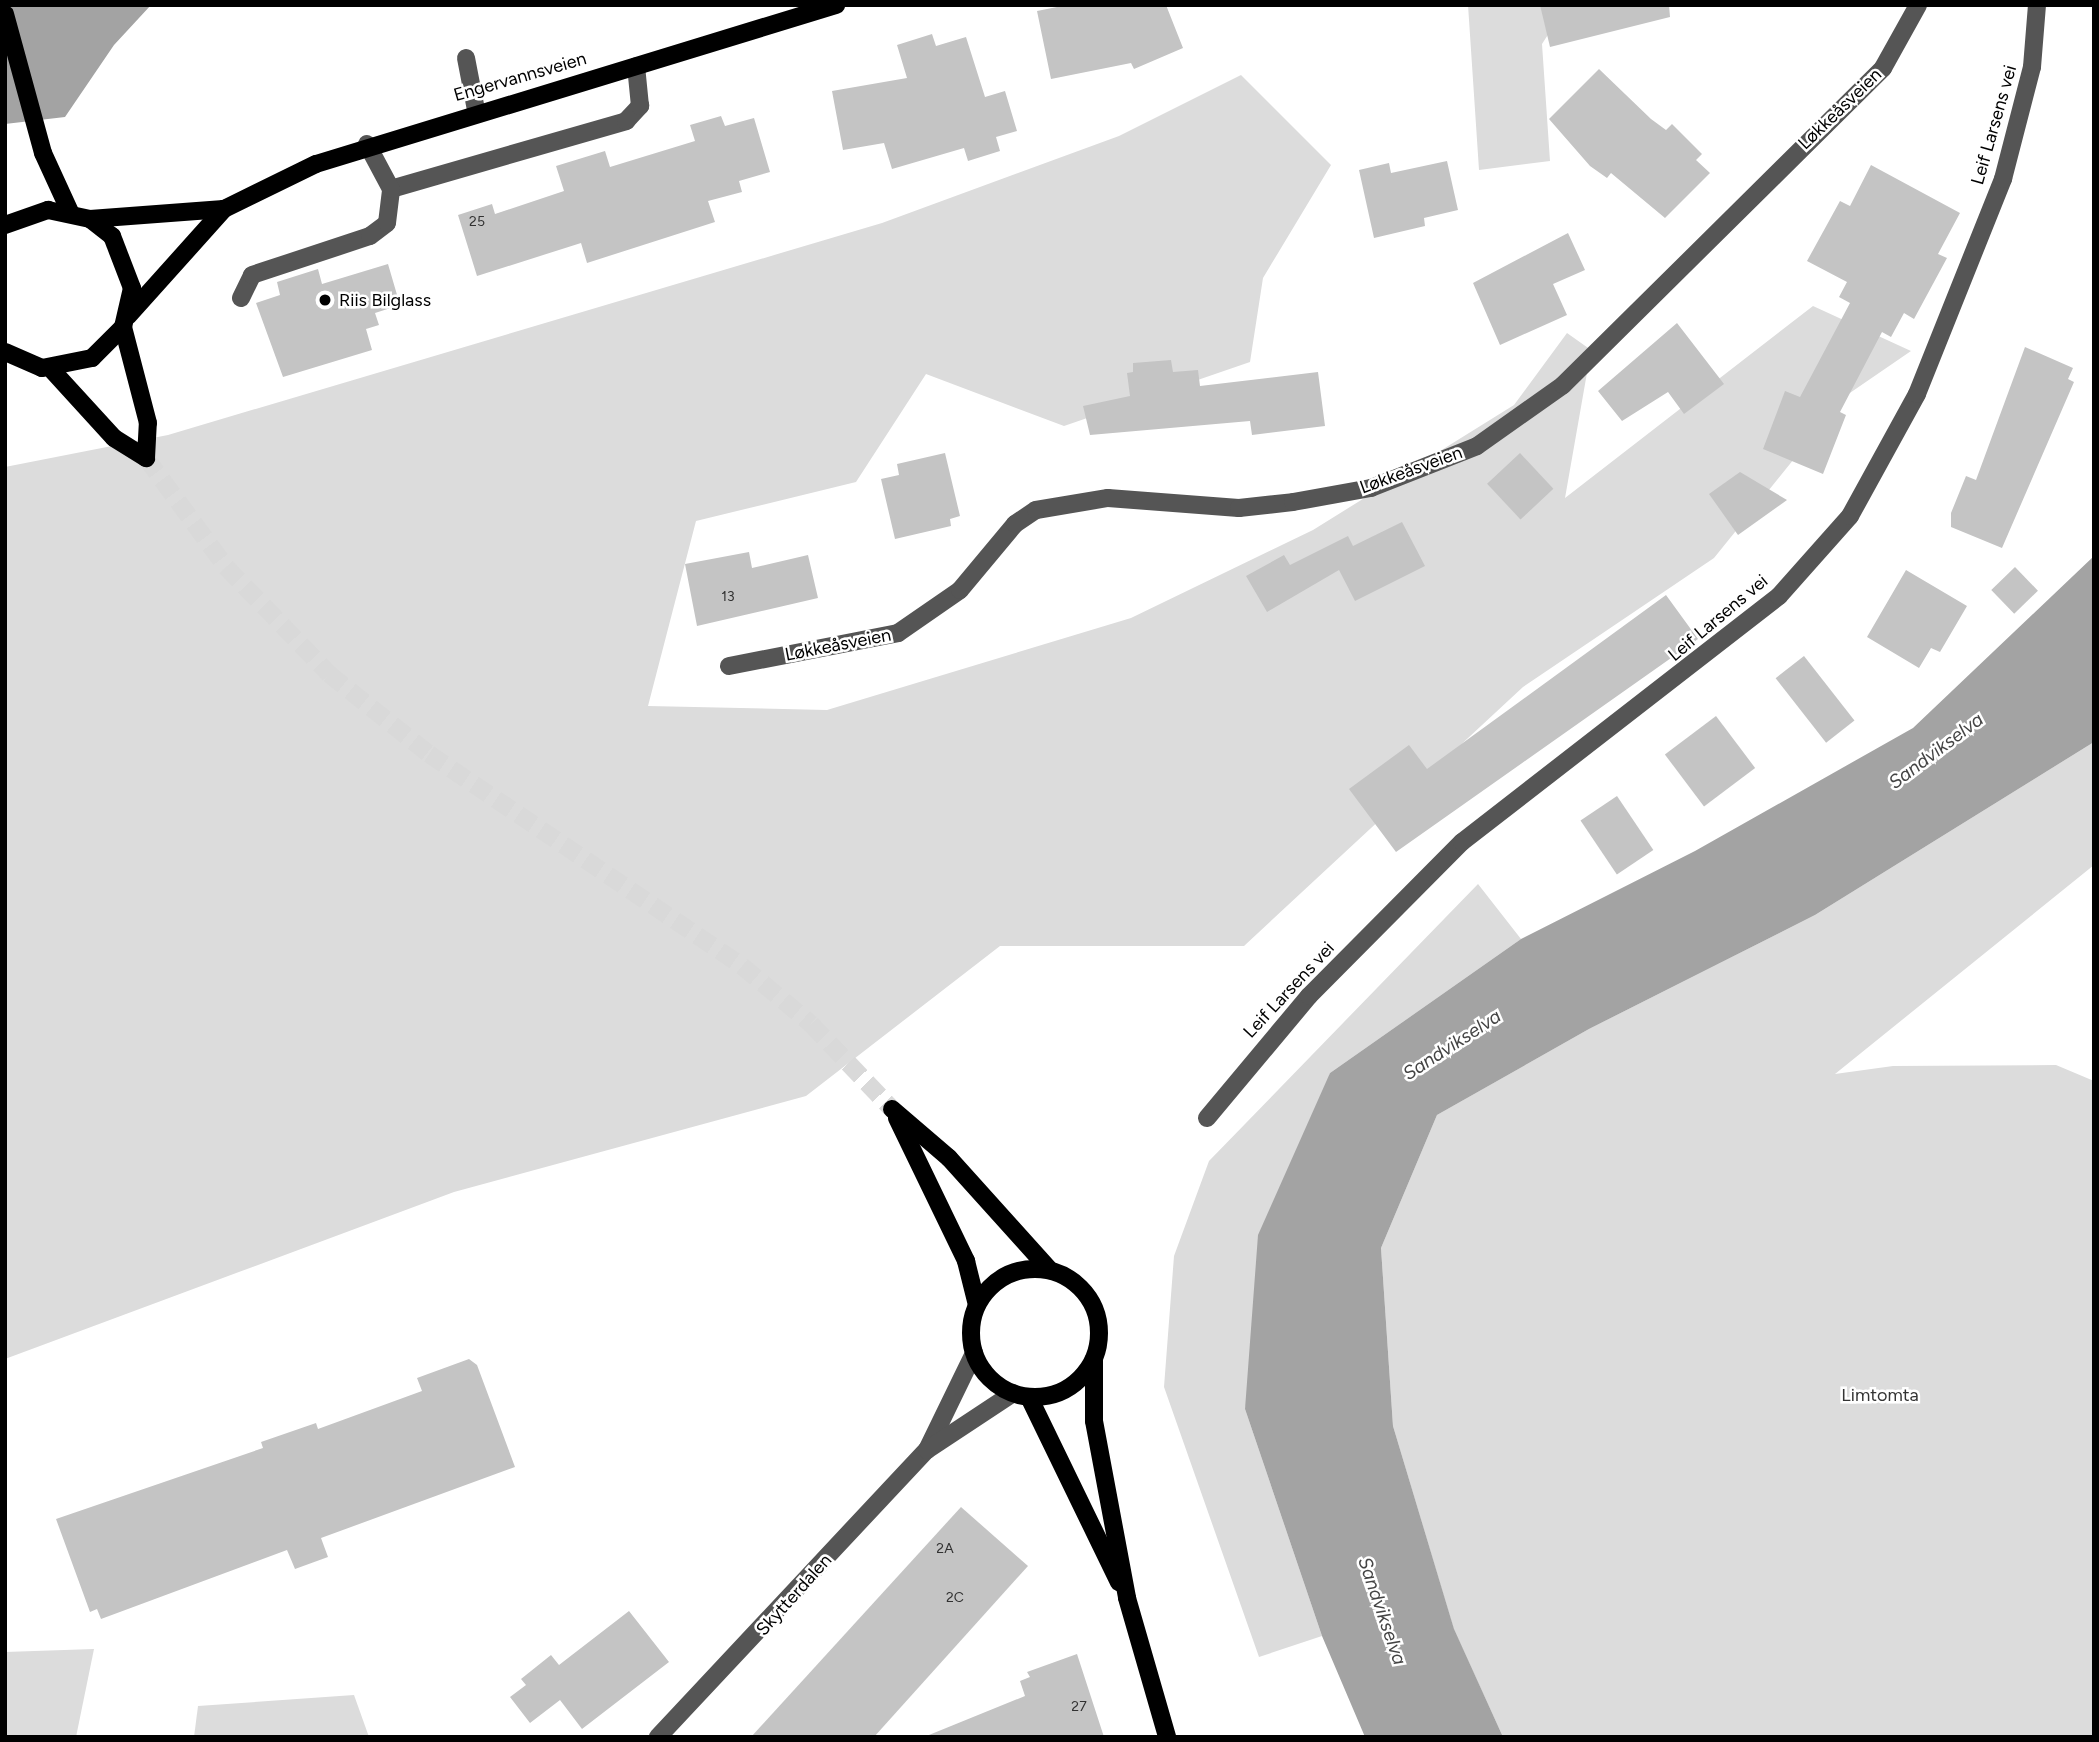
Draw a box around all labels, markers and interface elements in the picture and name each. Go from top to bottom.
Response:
street label: Engervannsveien [451,48,589,106]
street label: Leif Larsens vei [1967,63,2021,187]
street label: Løkkeåsveien [1794,64,1886,154]
house number: 25 [469,214,485,230]
place label: Riis Bilglass [339,289,431,311]
marker: Riis Bilglass [317,292,333,308]
street label: Løkkeåsveien [1357,441,1465,499]
street label: Leif Larsens vei [1664,570,1772,666]
house number: 13 [721,589,735,605]
street label: Løkkeåsveien [783,624,893,666]
water label: Sandvikselva [1884,708,1988,794]
street label: Leif Larsens vei [1239,938,1339,1042]
water label: Sandvikselva [1399,1005,1505,1085]
park label: Limtomta [1841,1384,1919,1406]
house number: 2A [936,1541,954,1557]
street label: Skytterdalen [752,1550,836,1640]
water label: Sandvikselva [1353,1554,1411,1668]
house number: 2C [946,1590,964,1606]
house number: 27 [1071,1699,1087,1715]

